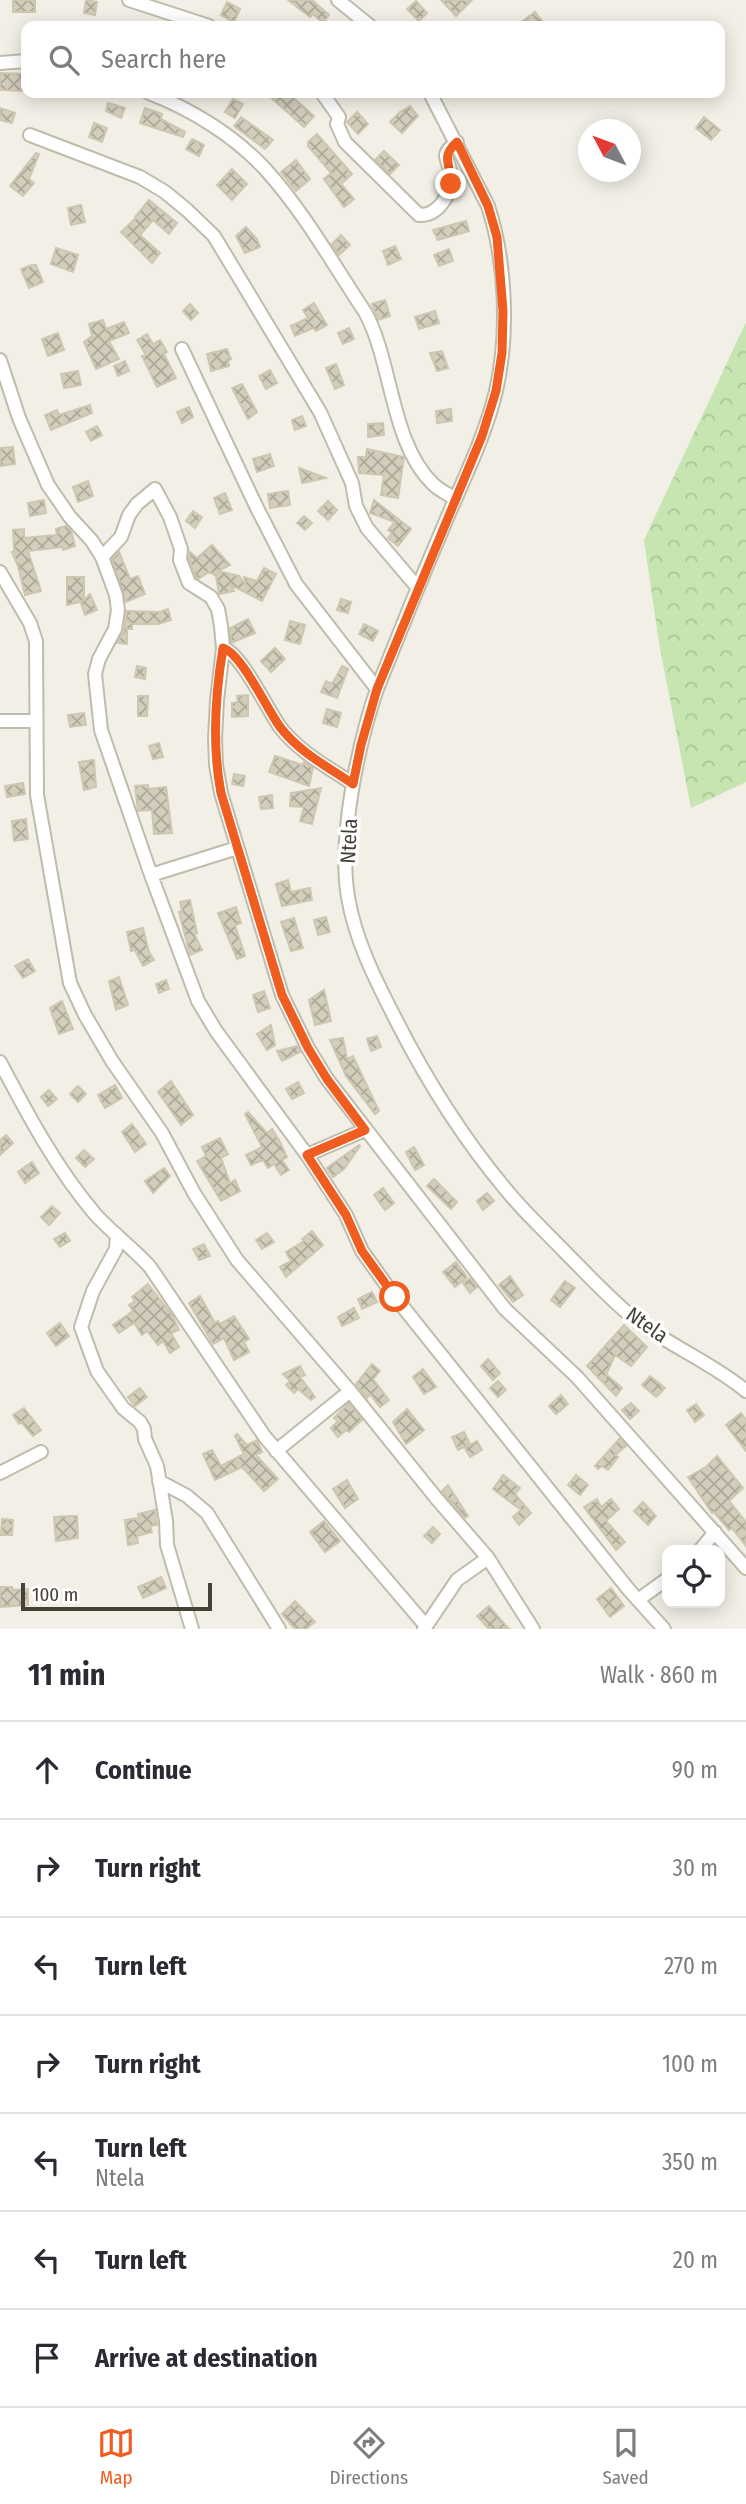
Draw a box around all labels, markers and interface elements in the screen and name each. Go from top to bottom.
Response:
search box [21,21,725,98]
icon: search [45,41,83,79]
text: Search here [101,44,226,75]
north arrow [578,119,641,182]
route end [435,168,466,199]
street label: Ntela [335,818,363,864]
route start [379,1281,410,1312]
street label: Ntela [621,1301,673,1349]
map controls [662,1545,725,1608]
button: locate [662,1545,725,1608]
scale bar [21,1580,212,1612]
text: 100 m [32,1583,78,1606]
text: 11 min [28,1657,105,1693]
text: Walk · 860 m [600,1661,718,1689]
icon: ahead [28,1751,66,1789]
text: Continue [95,1755,192,1786]
text: 90 m [672,1756,718,1784]
icon: right [28,1849,66,1887]
text: Turn right [95,1853,201,1884]
text: 30 m [673,1854,718,1882]
icon: left [28,1947,66,1985]
text: Turn left [95,1951,187,1982]
text: 270 m [664,1952,718,1980]
icon: right [28,2045,66,2083]
text: Turn right [95,2049,201,2080]
text: 100 m [662,2050,718,2078]
text: Turn left [95,2133,187,2164]
icon: left [28,2143,66,2181]
text: 350 m [662,2148,718,2176]
text: Ntela [95,2164,145,2192]
icon: left [28,2241,66,2279]
text: Turn left [95,2245,187,2276]
text: 20 m [673,2246,718,2274]
icon: arrive [28,2339,66,2377]
text: Arrive at destination [95,2343,318,2374]
tab: Map [97,2424,135,2489]
tab: Directions [329,2424,408,2489]
tab: Saved [602,2424,649,2489]

